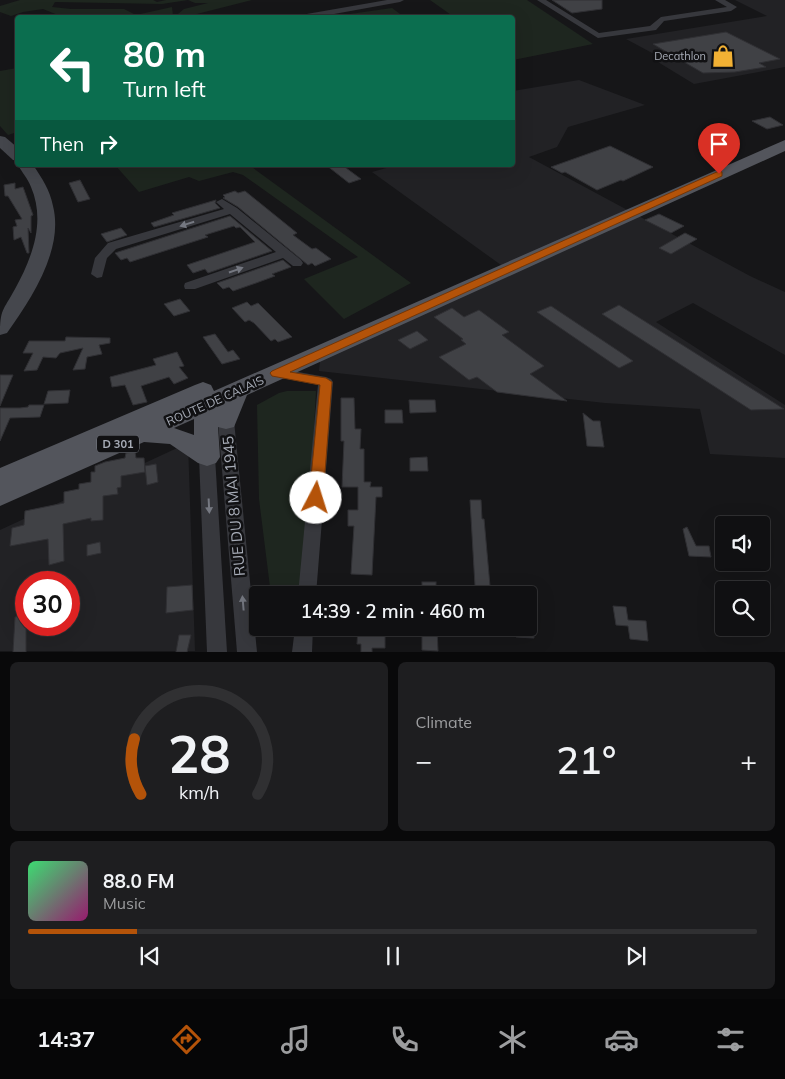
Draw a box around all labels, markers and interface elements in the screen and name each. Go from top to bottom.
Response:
text: 80 m [123,32,206,76]
icon: left [40,35,105,100]
shop icon: Decathlon [710,43,736,69]
place label: Decathlon [654,49,706,63]
text: Turn left [123,75,206,103]
pin [698,123,740,174]
icon: right [94,130,122,158]
icon: arrive [705,130,733,158]
text: Then [40,132,84,156]
one-way arrow [179,221,194,229]
one-way arrow [229,266,244,274]
street label: ROUTE DE CALAIS [164,372,266,429]
street label: RUE DU 8 MAI 1945 [218,435,249,577]
road number: D 301 [97,436,139,452]
position arrow [289,471,341,523]
one-way arrow [206,498,214,514]
map controls [715,516,770,636]
button: sound [715,516,770,571]
speed limit sign: 30 [15,571,80,636]
button: search [715,581,770,636]
one-way arrow [238,595,246,611]
text: 14:39 · 2 min · 460 m [300,599,486,623]
text: Climate [416,712,472,732]
text: 28 [168,721,230,786]
text: 21° [556,736,616,784]
text: − [416,743,432,778]
text: + [740,743,757,778]
text: km/h [179,781,219,803]
text: 88.0 FM [103,869,175,893]
text: Music [103,893,146,913]
icon: previous [136,942,164,970]
icon: pause [379,942,407,970]
icon: next [622,942,650,970]
icon: directions [169,1022,204,1057]
icon: music [278,1022,313,1057]
icon: phone [387,1022,422,1057]
icon: climate [495,1022,530,1057]
icon: car [604,1022,639,1057]
icon: filters [713,1022,748,1057]
text: 14:37 [37,1025,95,1053]

